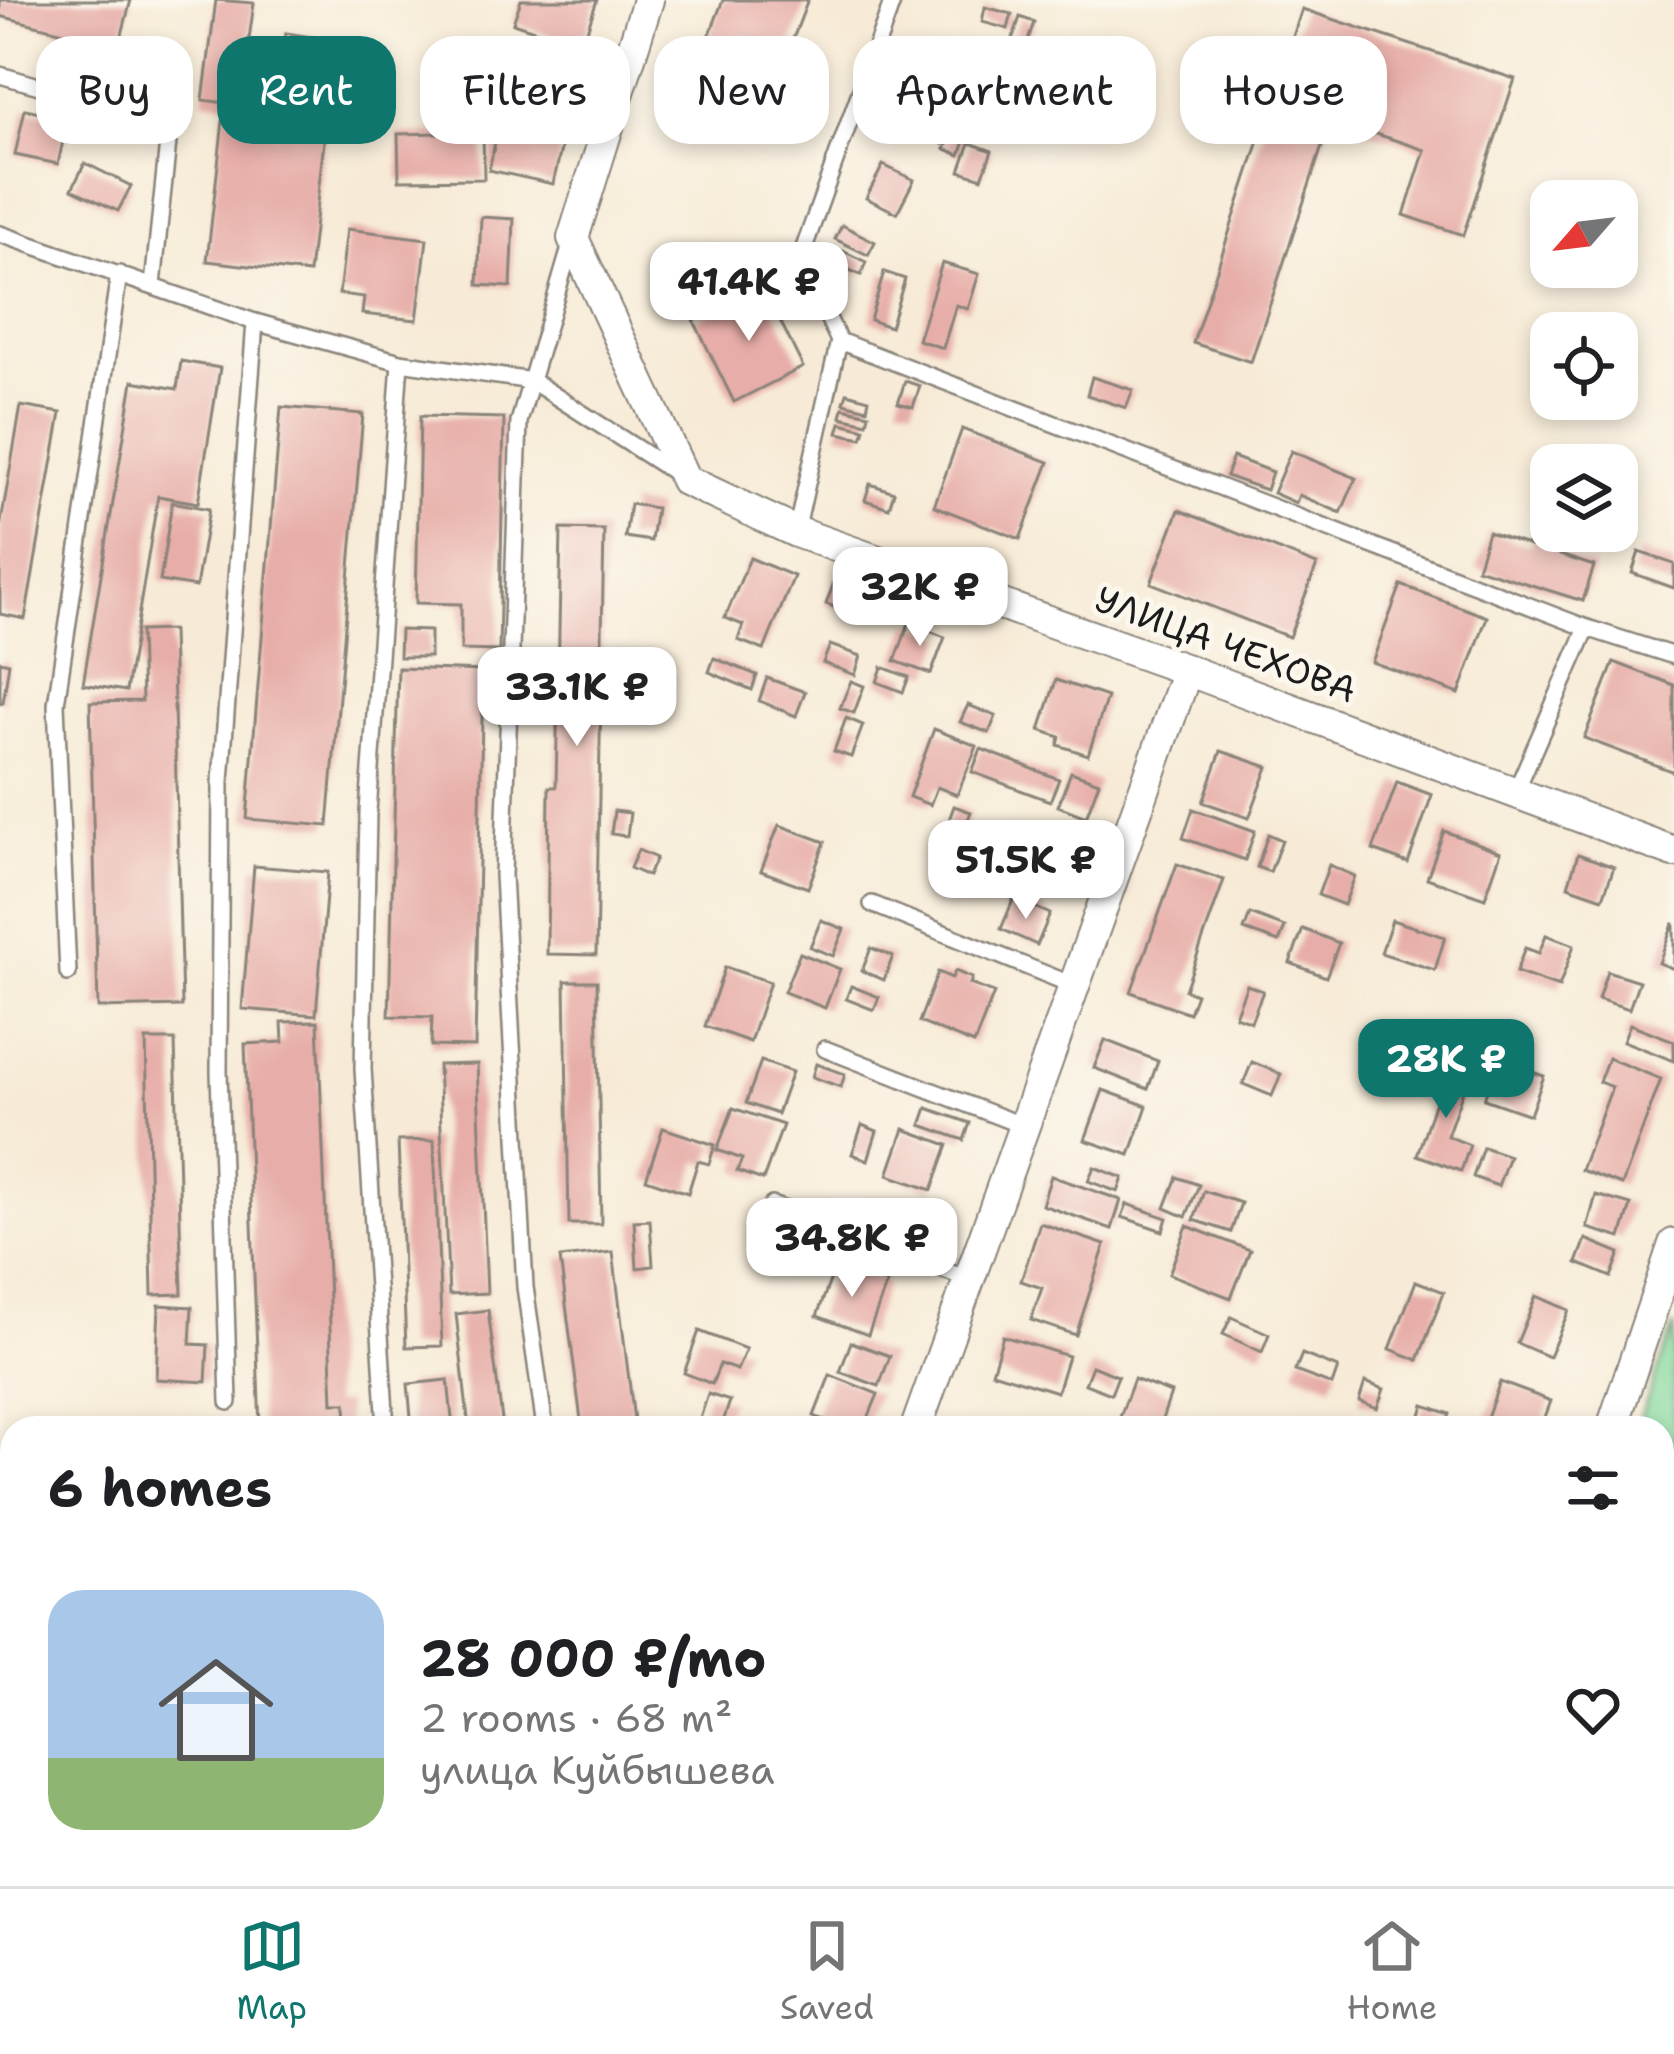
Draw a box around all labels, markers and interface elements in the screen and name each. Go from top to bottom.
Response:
chip: Buy [36,36,193,144]
chip: Rent [217,36,396,144]
chip: Filters [420,36,630,144]
chip: New [654,36,829,144]
chip: Apartment [853,36,1156,144]
chip: House [1180,36,1387,144]
north arrow [1530,180,1638,288]
map controls [1530,180,1638,552]
pin: 41.4K ₽ [638,242,860,344]
text: 41.4K ₽ [677,255,821,307]
button: locate [1530,312,1638,420]
button: layers [1530,444,1638,552]
pin: 32K ₽ [836,547,1004,649]
text: 32K ₽ [860,560,980,612]
street label: УЛИЦА ЧЕХОВА [1088,574,1363,714]
pin: 33.1K ₽ [466,647,688,749]
text: 33.1K ₽ [504,660,650,712]
pin: 51.5K ₽ [915,820,1137,922]
text: 51.5K ₽ [955,833,1097,885]
pin: 28K ₽ [1362,1019,1530,1121]
text: 28K ₽ [1385,1032,1507,1084]
pin: 34.8K ₽ [741,1198,963,1300]
text: 34.8K ₽ [773,1211,931,1263]
text: 6 homes [48,1454,272,1522]
icon: filters [1560,1455,1626,1521]
text: 28 000 ₽/mo [420,1624,766,1692]
icon: home [144,1638,288,1782]
icon: heart [1560,1677,1626,1743]
text: 2 rooms · 68 m² [420,1692,732,1744]
text: улица Куйбышева [420,1744,775,1796]
tab: Map [236,1913,307,2030]
tab: Saved [780,1913,874,2030]
tab: Home [1347,1913,1437,2030]

